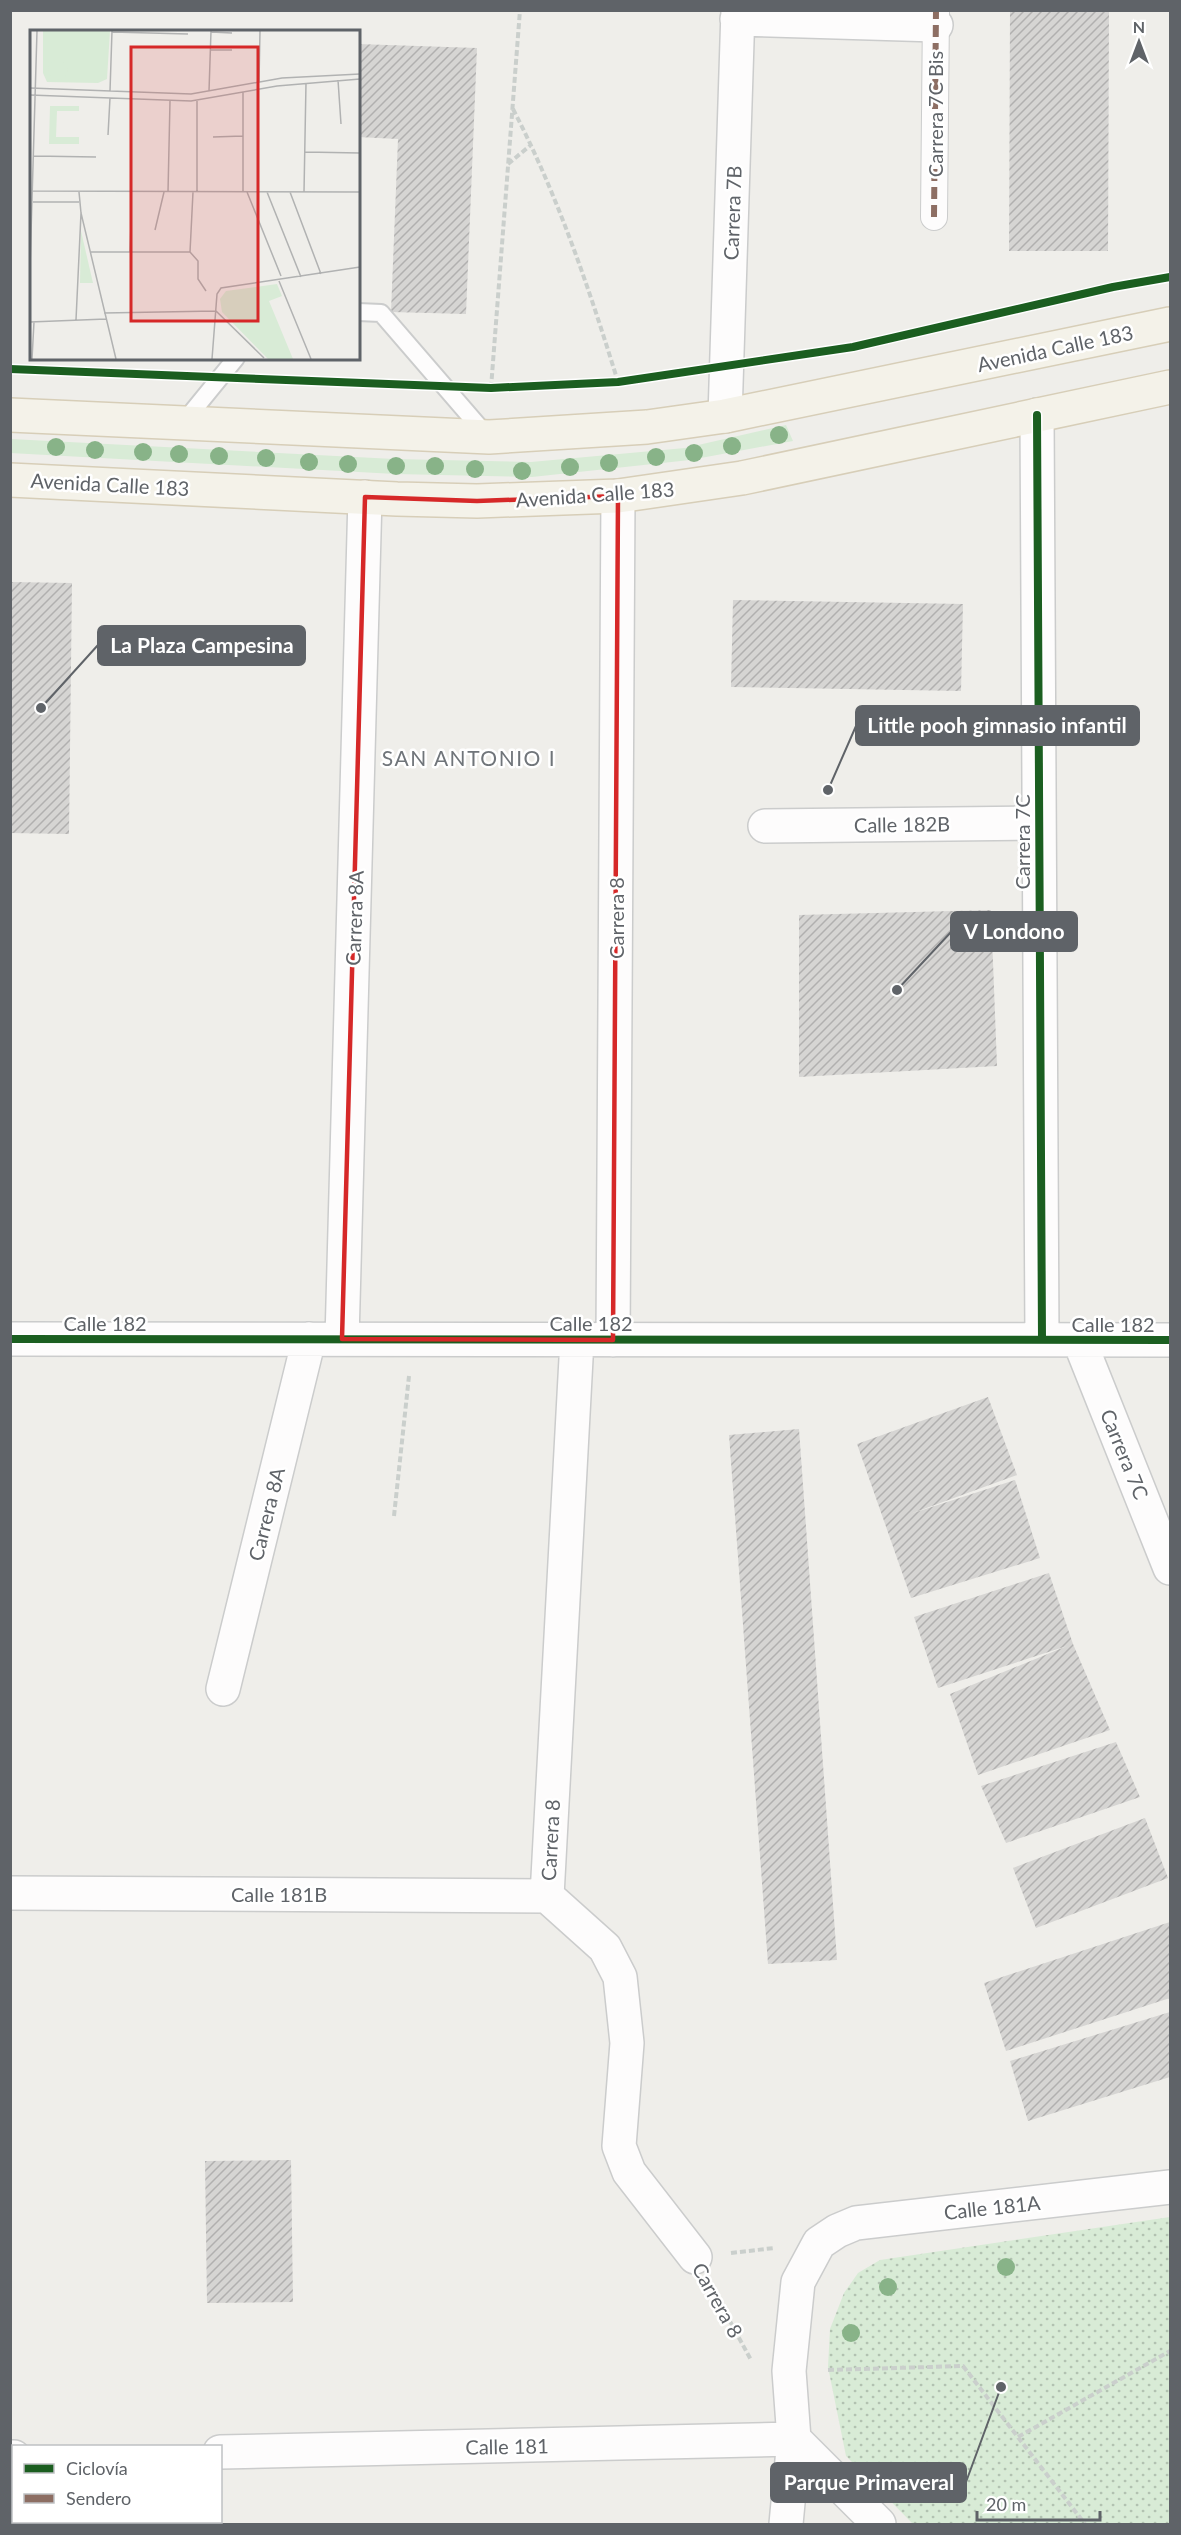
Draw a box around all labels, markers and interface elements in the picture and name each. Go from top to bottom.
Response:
north arrow [1109,12,1169,72]
text: N [1133,17,1145,36]
inset map [30,30,360,360]
street label: Carrera 7C Bis [923,51,947,177]
street label: Carrera 7B [718,165,746,261]
street label: Avenida Calle 183 [975,320,1135,376]
street label: Avenida Calle 183 [30,468,190,500]
street label: Avenida Calle 183 [515,476,675,512]
callout: La Plaza Campesina [98,626,305,665]
text: La Plaza Campesina [110,632,294,657]
callout: Little pooh gimnasio infantil [856,706,1139,745]
text: Little pooh gimnasio infantil [867,712,1127,737]
district label: SAN ANTONIO I [382,745,556,770]
street label: Carrera 7C [1010,794,1034,890]
street label: Calle 182B [854,811,950,837]
street label: Carrera 8A [340,869,368,966]
street label: Carrera 8 [604,877,628,959]
callout: V Londono [951,912,1077,951]
text: V Londono [962,918,1065,943]
street label: Calle 182 [63,1311,147,1335]
street label: Calle 182 [549,1311,633,1335]
street label: Calle 182 [1071,1312,1155,1336]
street label: Carrera 7C [1096,1405,1154,1503]
street label: Carrera 8A [243,1464,289,1563]
street label: Carrera 8 [536,1799,564,1881]
street label: Calle 181B [231,1882,327,1906]
street label: Calle 181A [943,2190,1042,2224]
street label: Carrera 8 [688,2258,748,2342]
street label: Calle 181 [465,2433,549,2459]
legend [12,2445,222,2523]
text: Ciclovía [66,2457,128,2479]
callout: Parque Primaveral [771,2463,966,2502]
text: Parque Primaveral [784,2469,954,2494]
scale bar [977,2484,1100,2522]
text: Sendero [66,2487,131,2509]
text: 20 m [986,2493,1026,2515]

